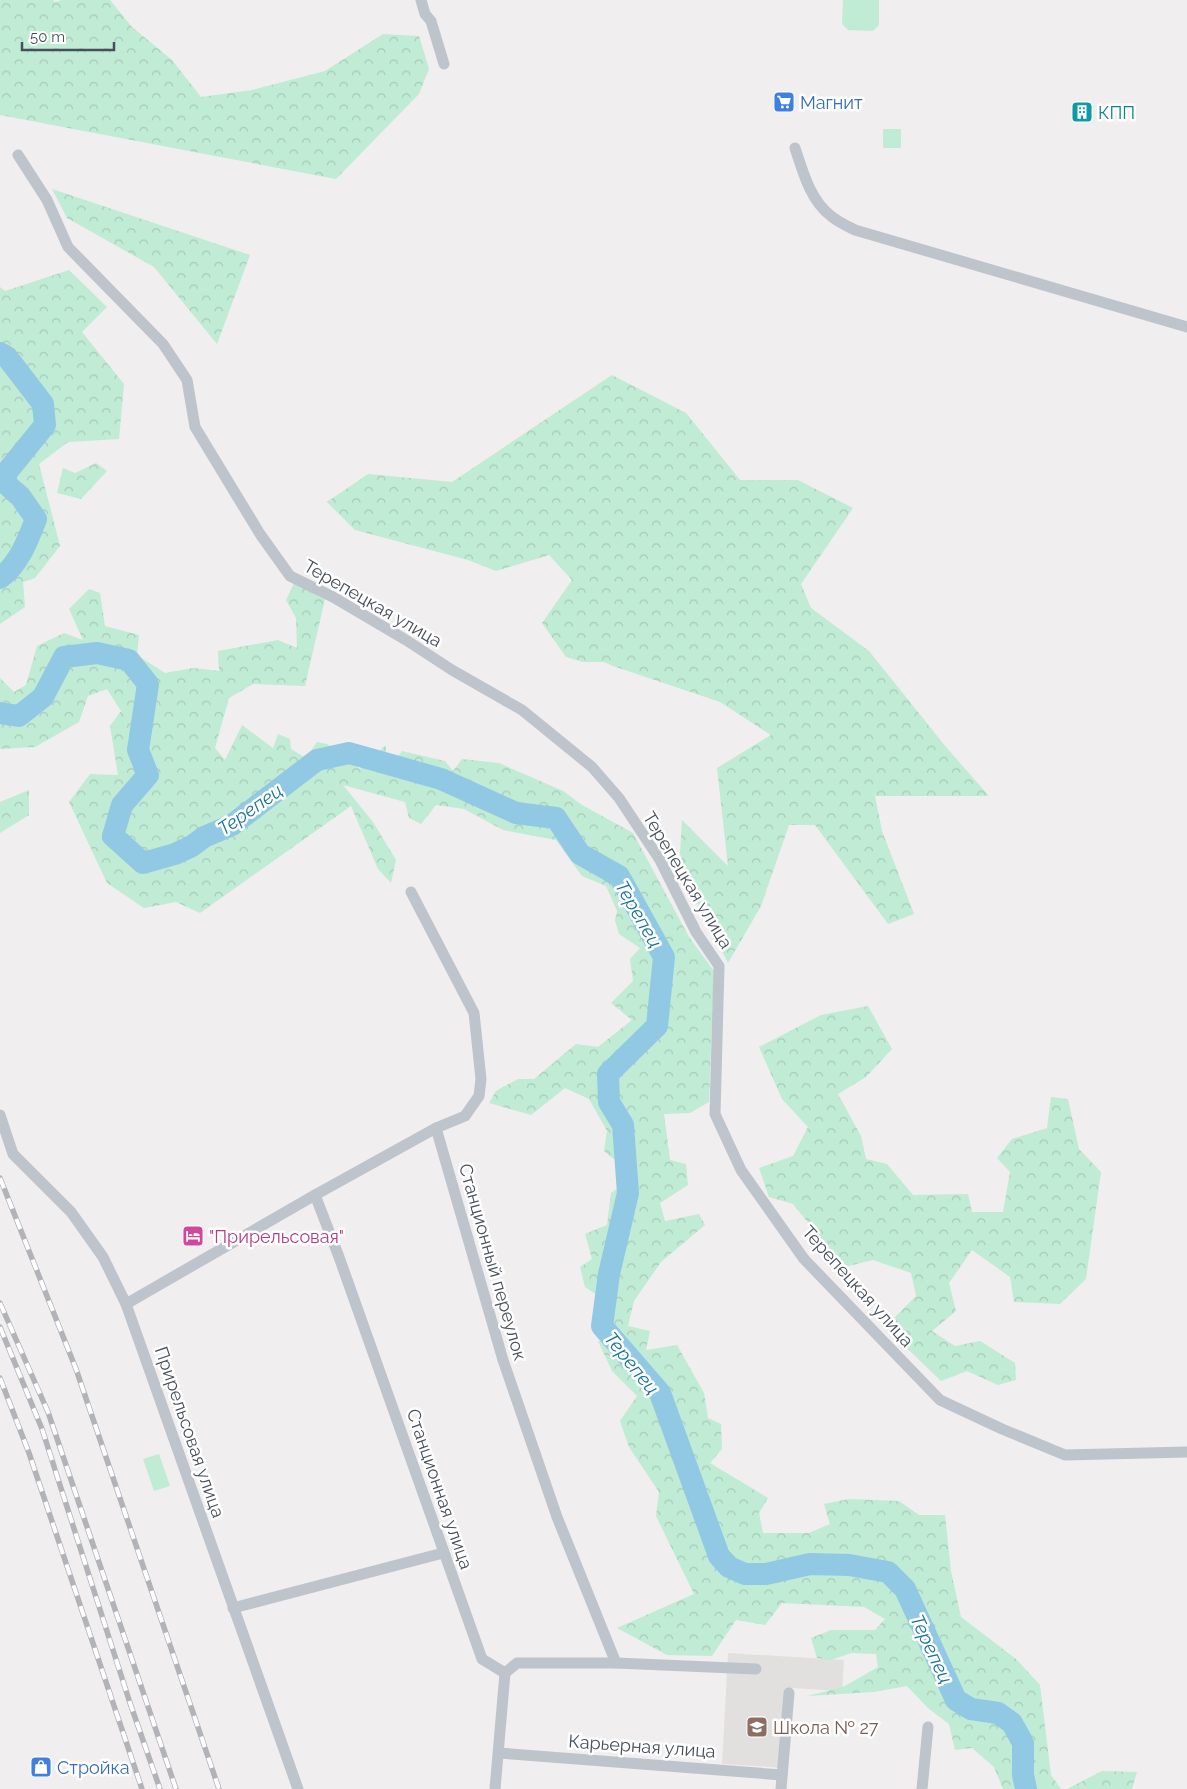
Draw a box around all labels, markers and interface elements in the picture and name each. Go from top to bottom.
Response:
scale bar [22,20,115,52]
text: 50 m [30,28,65,46]
supermarket icon: Магнит [772,90,796,114]
place label: Магнит [800,92,863,113]
building icon: КПП [1070,100,1094,124]
place label: КПП [1098,102,1135,123]
street label: Терепецкая улица [300,555,446,651]
water label: Терепец [213,779,287,839]
street label: Терепецкая улица [638,807,738,953]
water label: Терепец [611,876,667,952]
street label: Станционный переулок [455,1161,531,1363]
street label: Терепецкая улица [798,1221,918,1351]
hotel icon: "Прирельсовая" [181,1224,205,1248]
place label: "Прирельсовая" [209,1226,344,1247]
water label: Терепец [600,1327,664,1399]
street label: Прирельсовая улица [151,1344,229,1520]
street label: Станционная улица [403,1406,477,1572]
water label: Терепец [906,1611,958,1687]
school or university icon: Школа № 27 [745,1715,769,1739]
place label: Школа № 27 [773,1717,879,1738]
street label: Карьерная улица [568,1730,716,1762]
shop icon: Стройка [29,1755,53,1779]
place label: Стройка [57,1757,130,1778]

